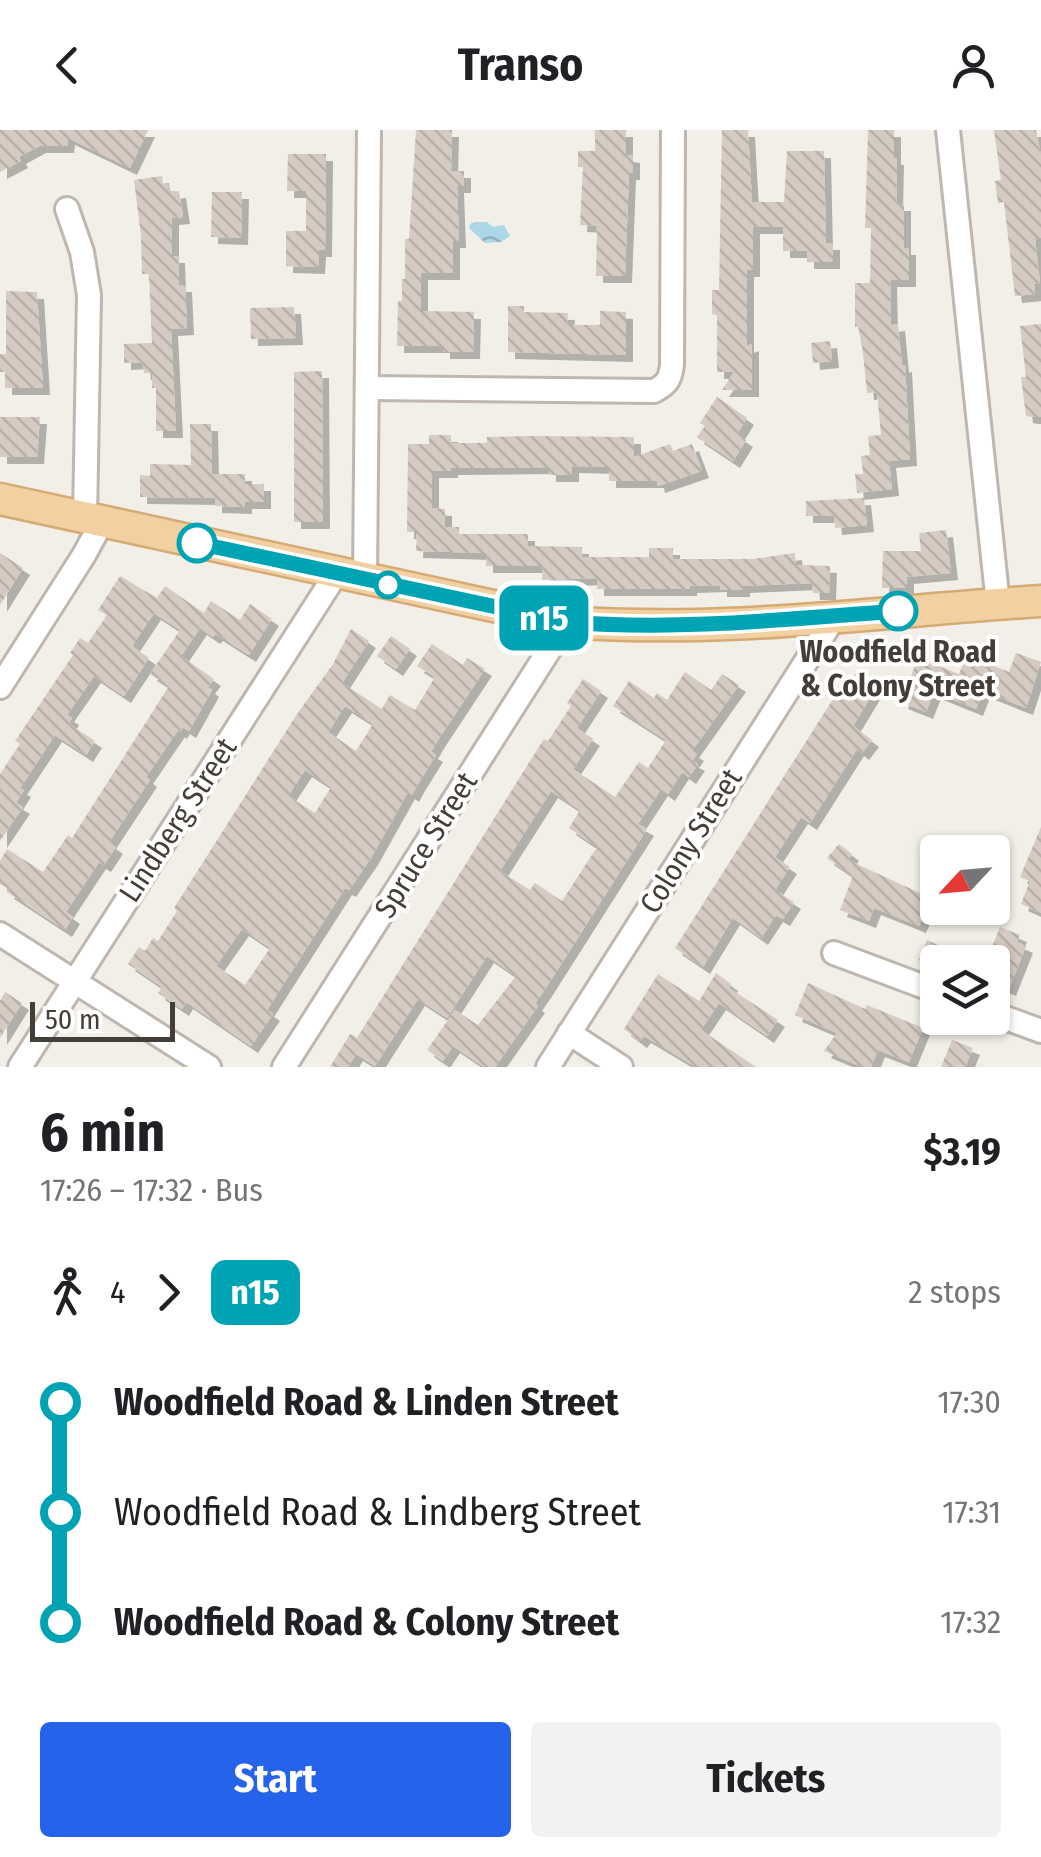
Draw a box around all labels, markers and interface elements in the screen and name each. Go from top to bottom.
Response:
icon: back [40,38,95,93]
text: Transo [458,38,583,92]
icon: person [946,38,1001,93]
unlabelled marker [178,524,216,562]
unlabelled marker [375,572,401,598]
line badge: n15 [486,586,602,650]
marker: Woodfield Road & Colony Street [879,592,917,630]
text: n15 [519,597,569,639]
place label: Woodfield Road & Colony Street [800,634,996,704]
street label: Lindberg Street [112,731,245,909]
street label: Colony Street [632,762,750,920]
street label: Spruce Street [367,765,485,924]
north arrow [920,835,1010,925]
map controls [920,835,1010,1035]
button: layers [920,945,1010,1035]
scale bar [30,997,175,1041]
text: 50 m [45,1003,101,1036]
text: 6 min [40,1100,165,1166]
text: $3.19 [923,1129,1001,1175]
text: 17:26 – 17:32 · Bus [40,1171,263,1209]
icon: walk [40,1265,95,1320]
icon: forward [141,1265,196,1320]
text: n15 [231,1271,280,1313]
text: 4 [110,1273,126,1311]
text: 2 stops [908,1273,1001,1311]
text: Woodfield Road & Linden Street [114,1379,619,1425]
text: 17:30 [937,1383,1001,1421]
text: Woodfield Road & Lindberg Street [114,1489,641,1535]
text: 17:31 [942,1493,1001,1531]
text: Woodfield Road & Colony Street [114,1599,619,1645]
text: 17:32 [940,1603,1001,1641]
button: Start [40,1722,511,1837]
button: Tickets [531,1722,1001,1837]

